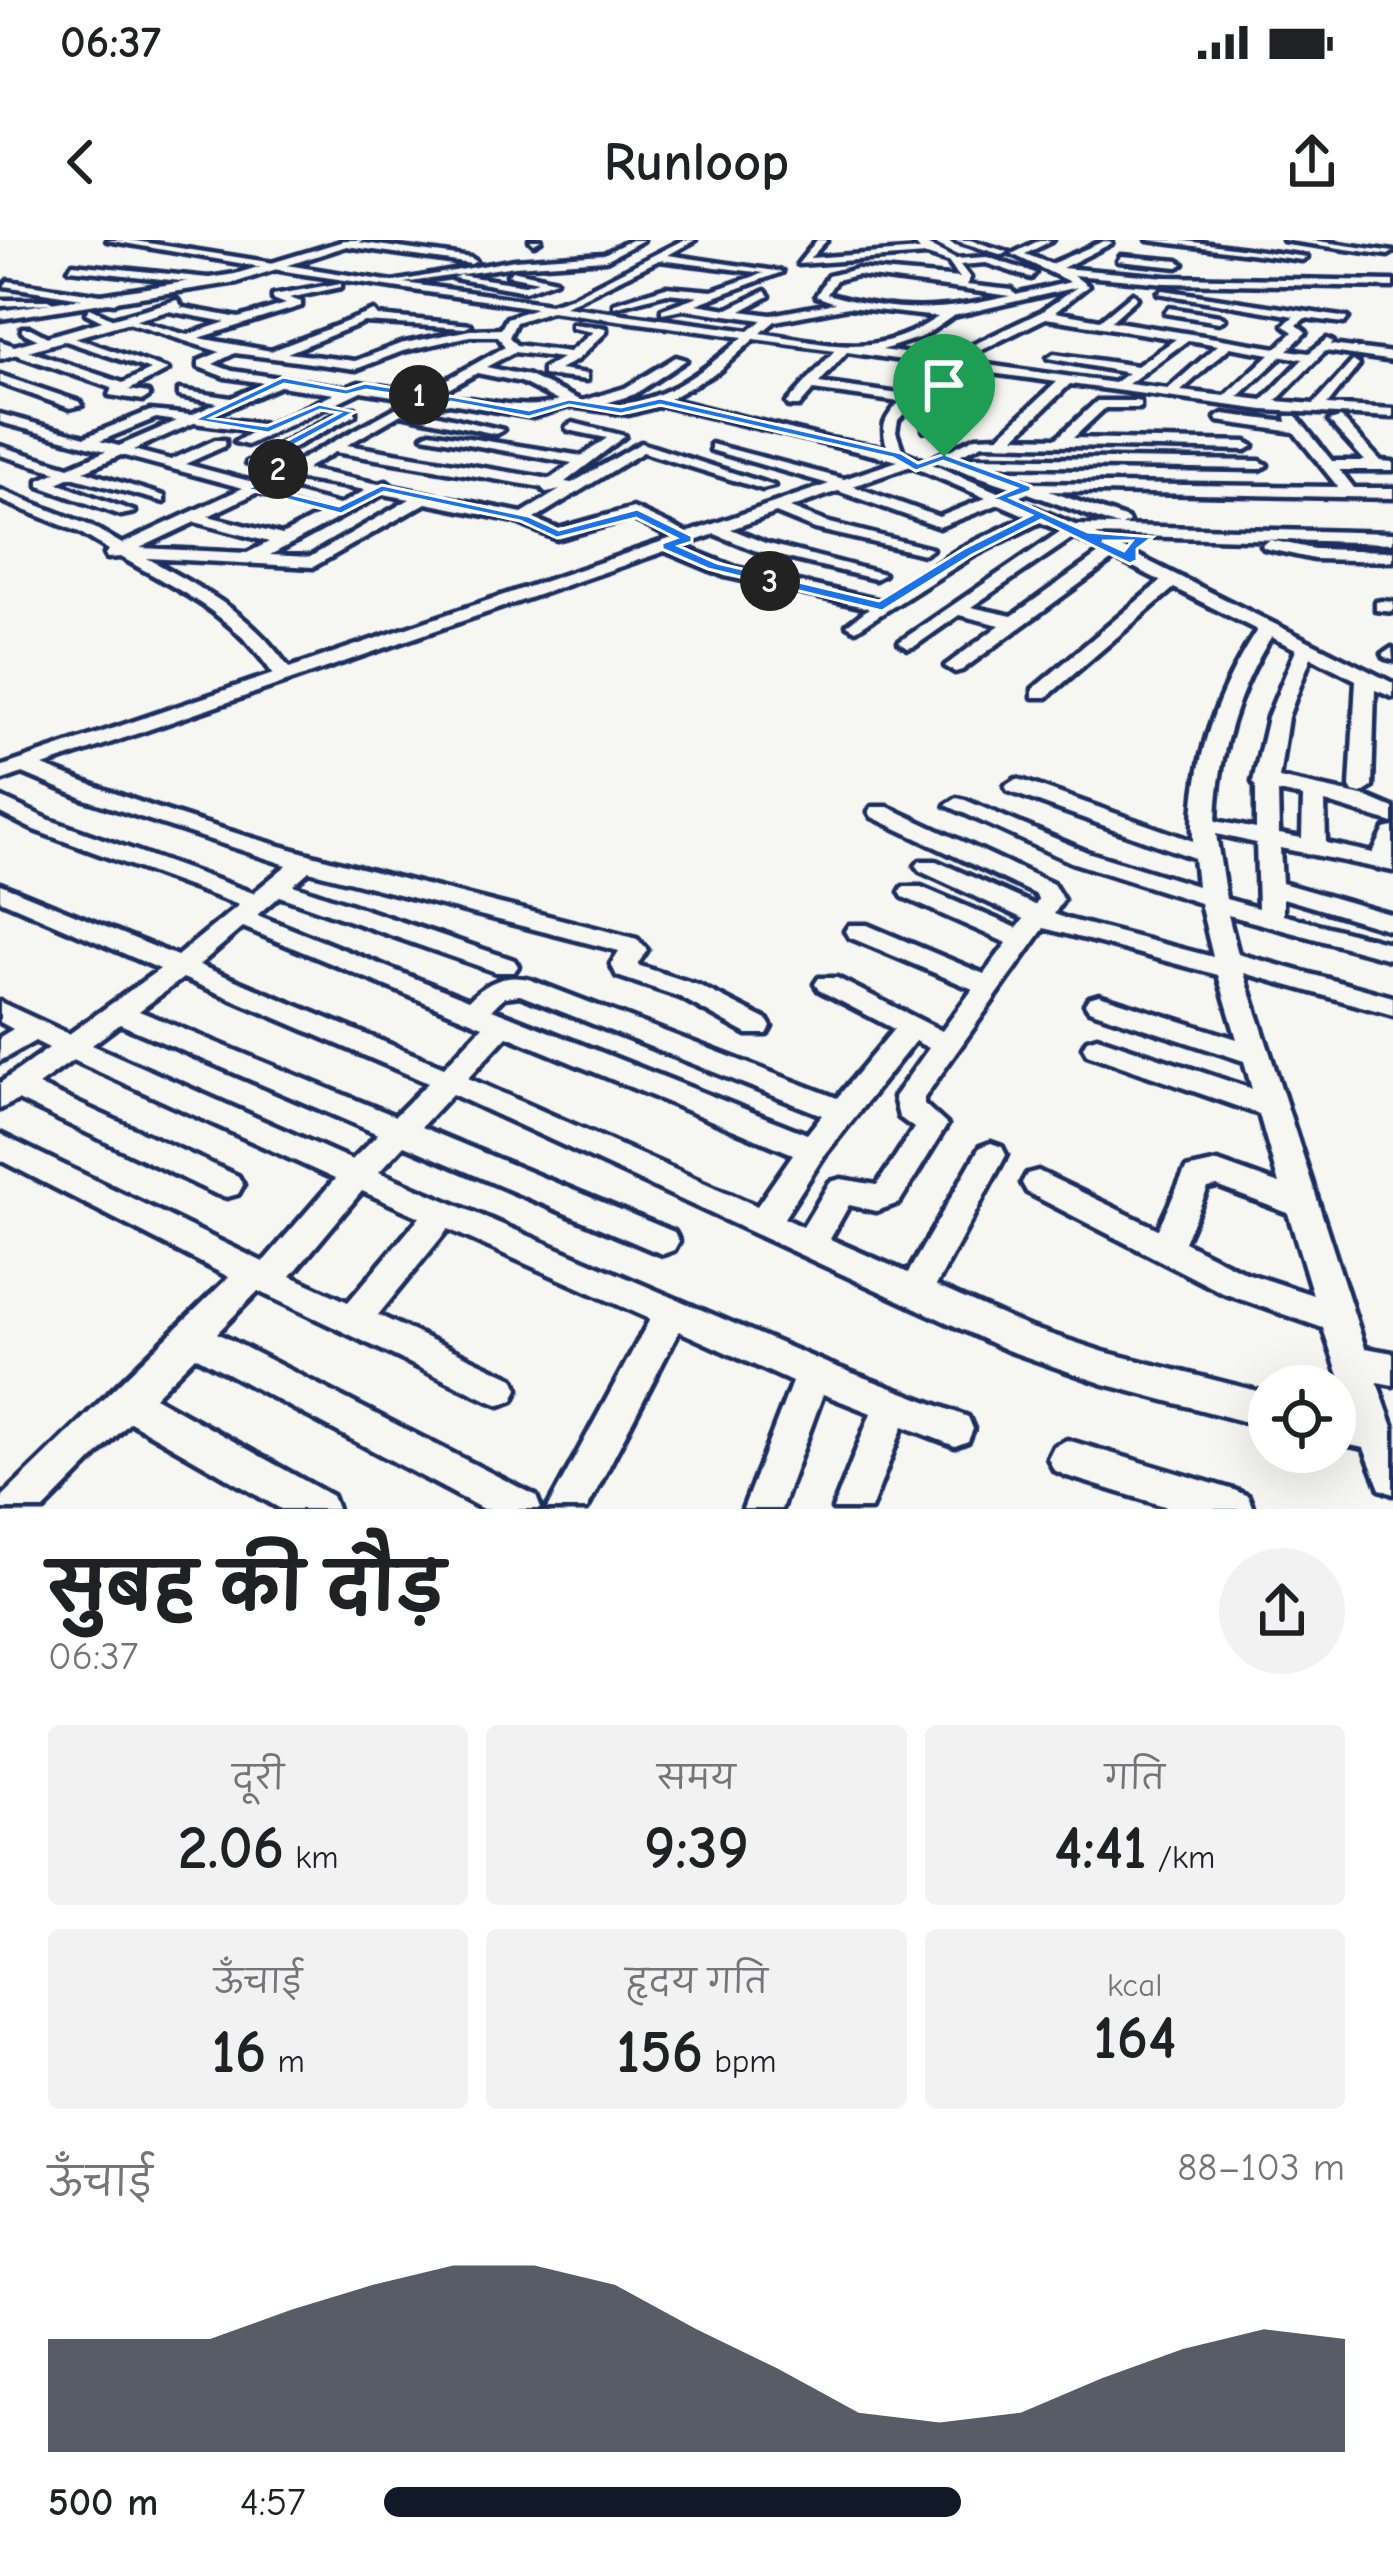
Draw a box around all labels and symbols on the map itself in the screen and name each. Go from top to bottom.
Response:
pin [893,334,995,457]
pin: 1 [389,365,449,425]
pin: 2 [248,439,308,499]
pin: 3 [740,551,800,611]

